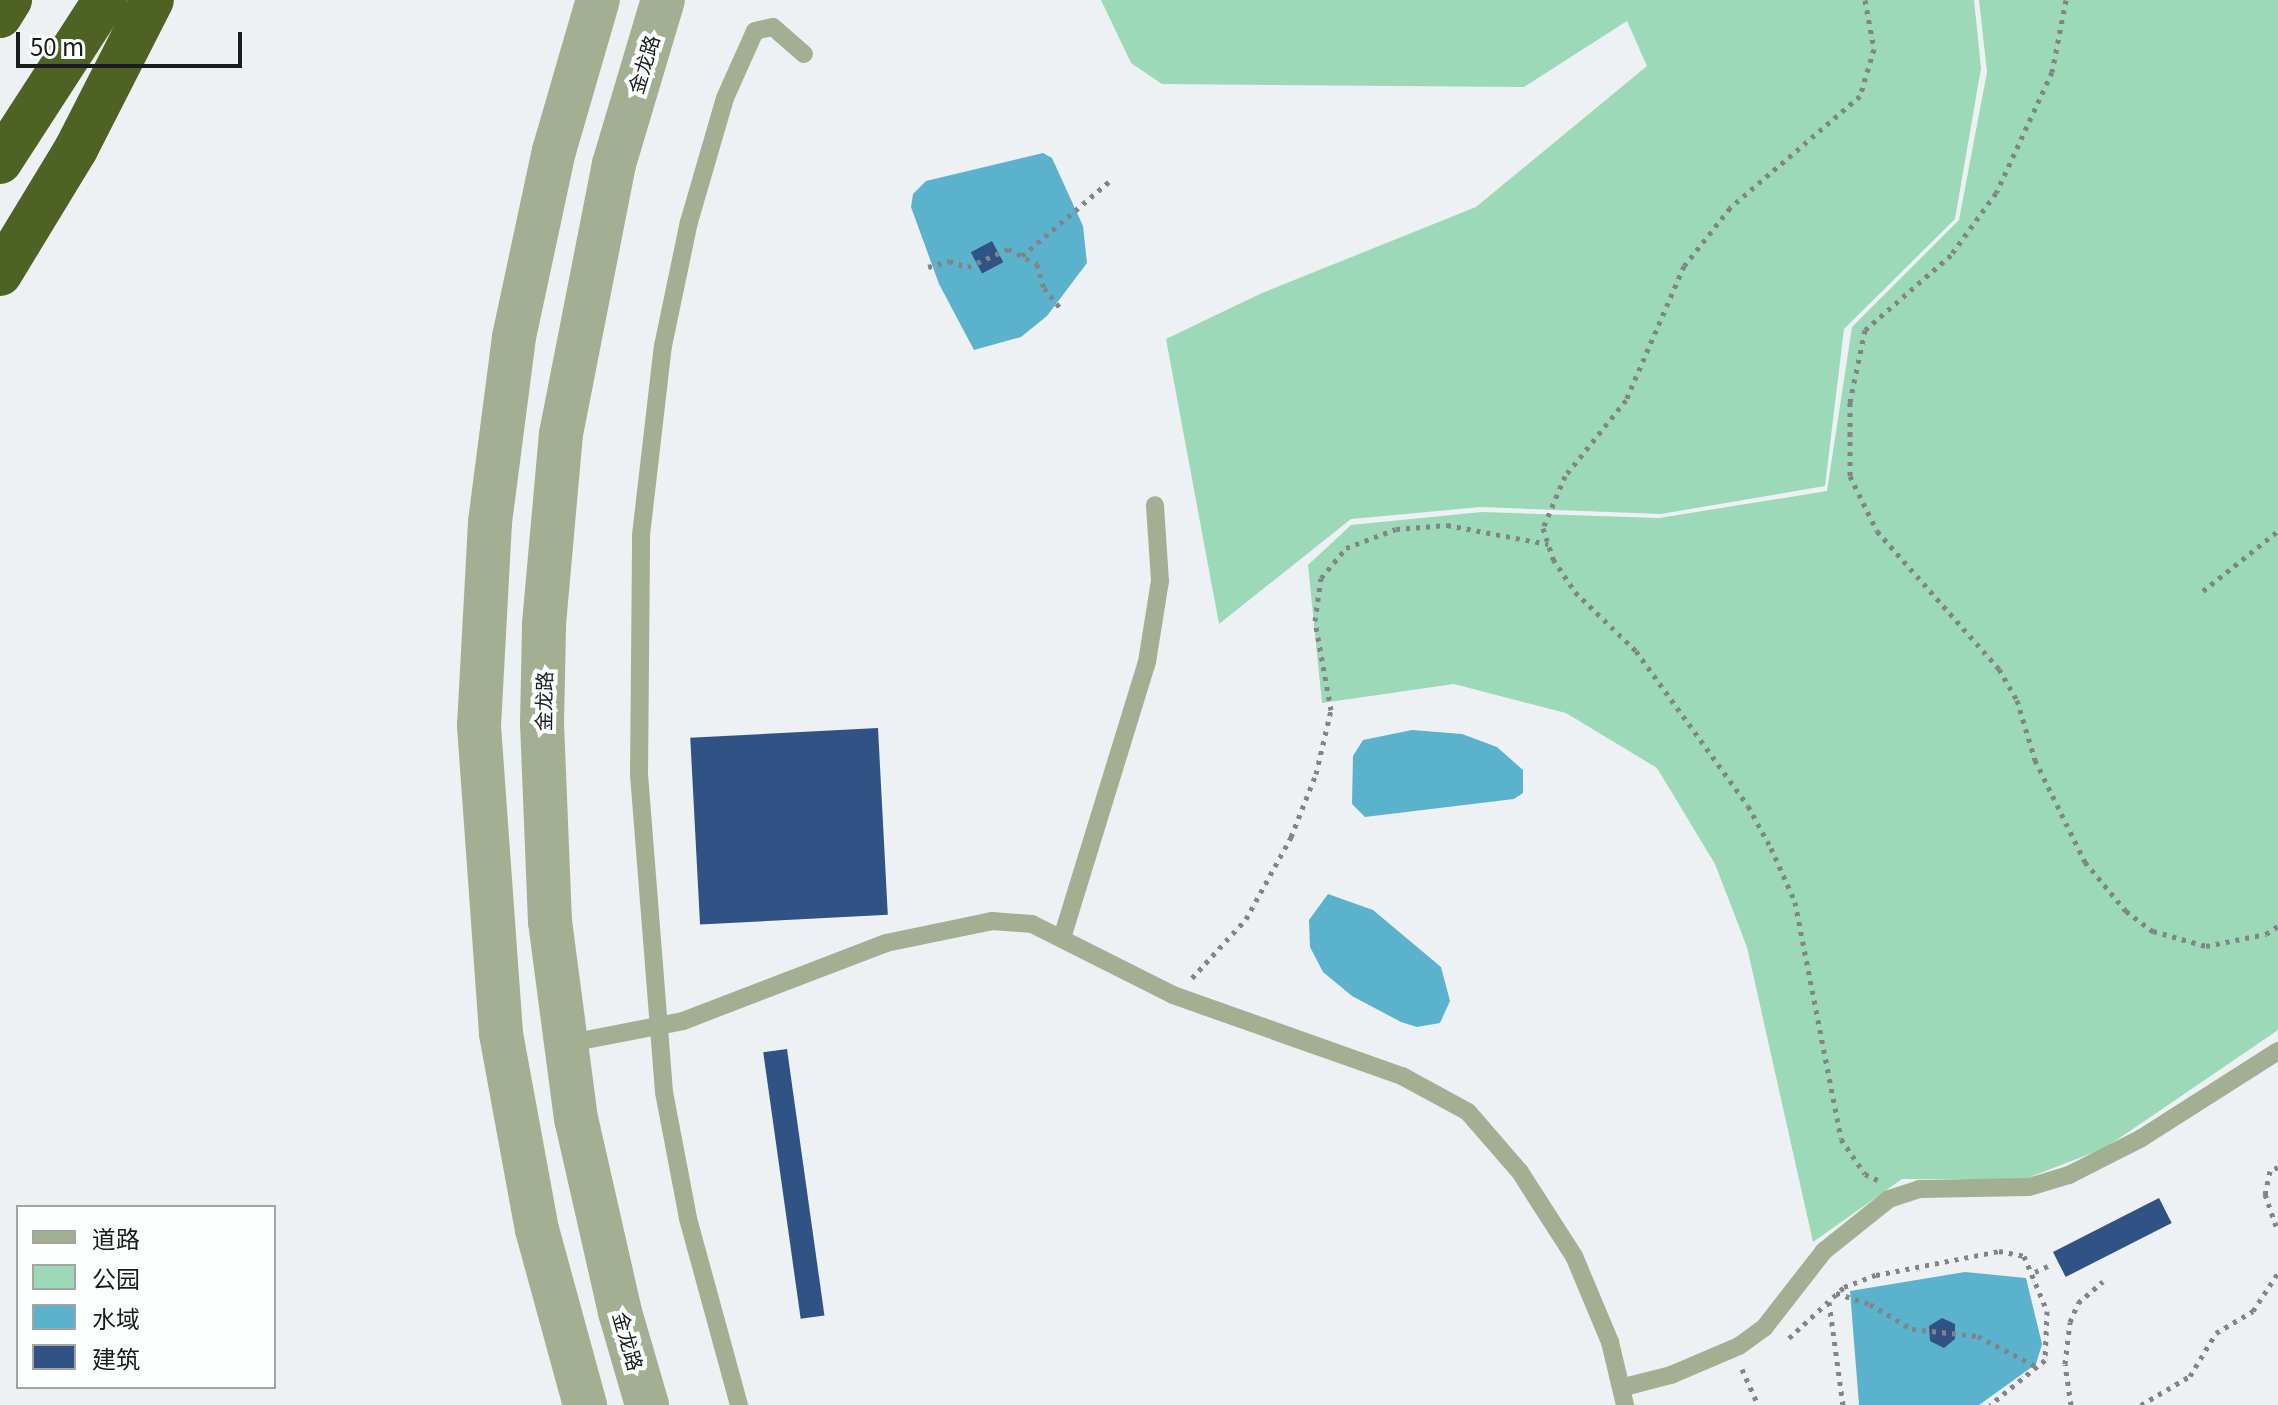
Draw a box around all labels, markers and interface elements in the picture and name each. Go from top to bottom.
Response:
scale bar [20,16,246,66]
text: 50 m [30,28,84,63]
street label: 金龙路 [623,32,663,96]
street label: 金龙路 [530,671,556,731]
legend [16,1205,276,1389]
text: 道路 [92,1220,140,1255]
text: 公园 [92,1260,140,1295]
text: 水域 [92,1300,140,1335]
street label: 金龙路 [609,1309,649,1373]
text: 建筑 [92,1340,140,1375]

